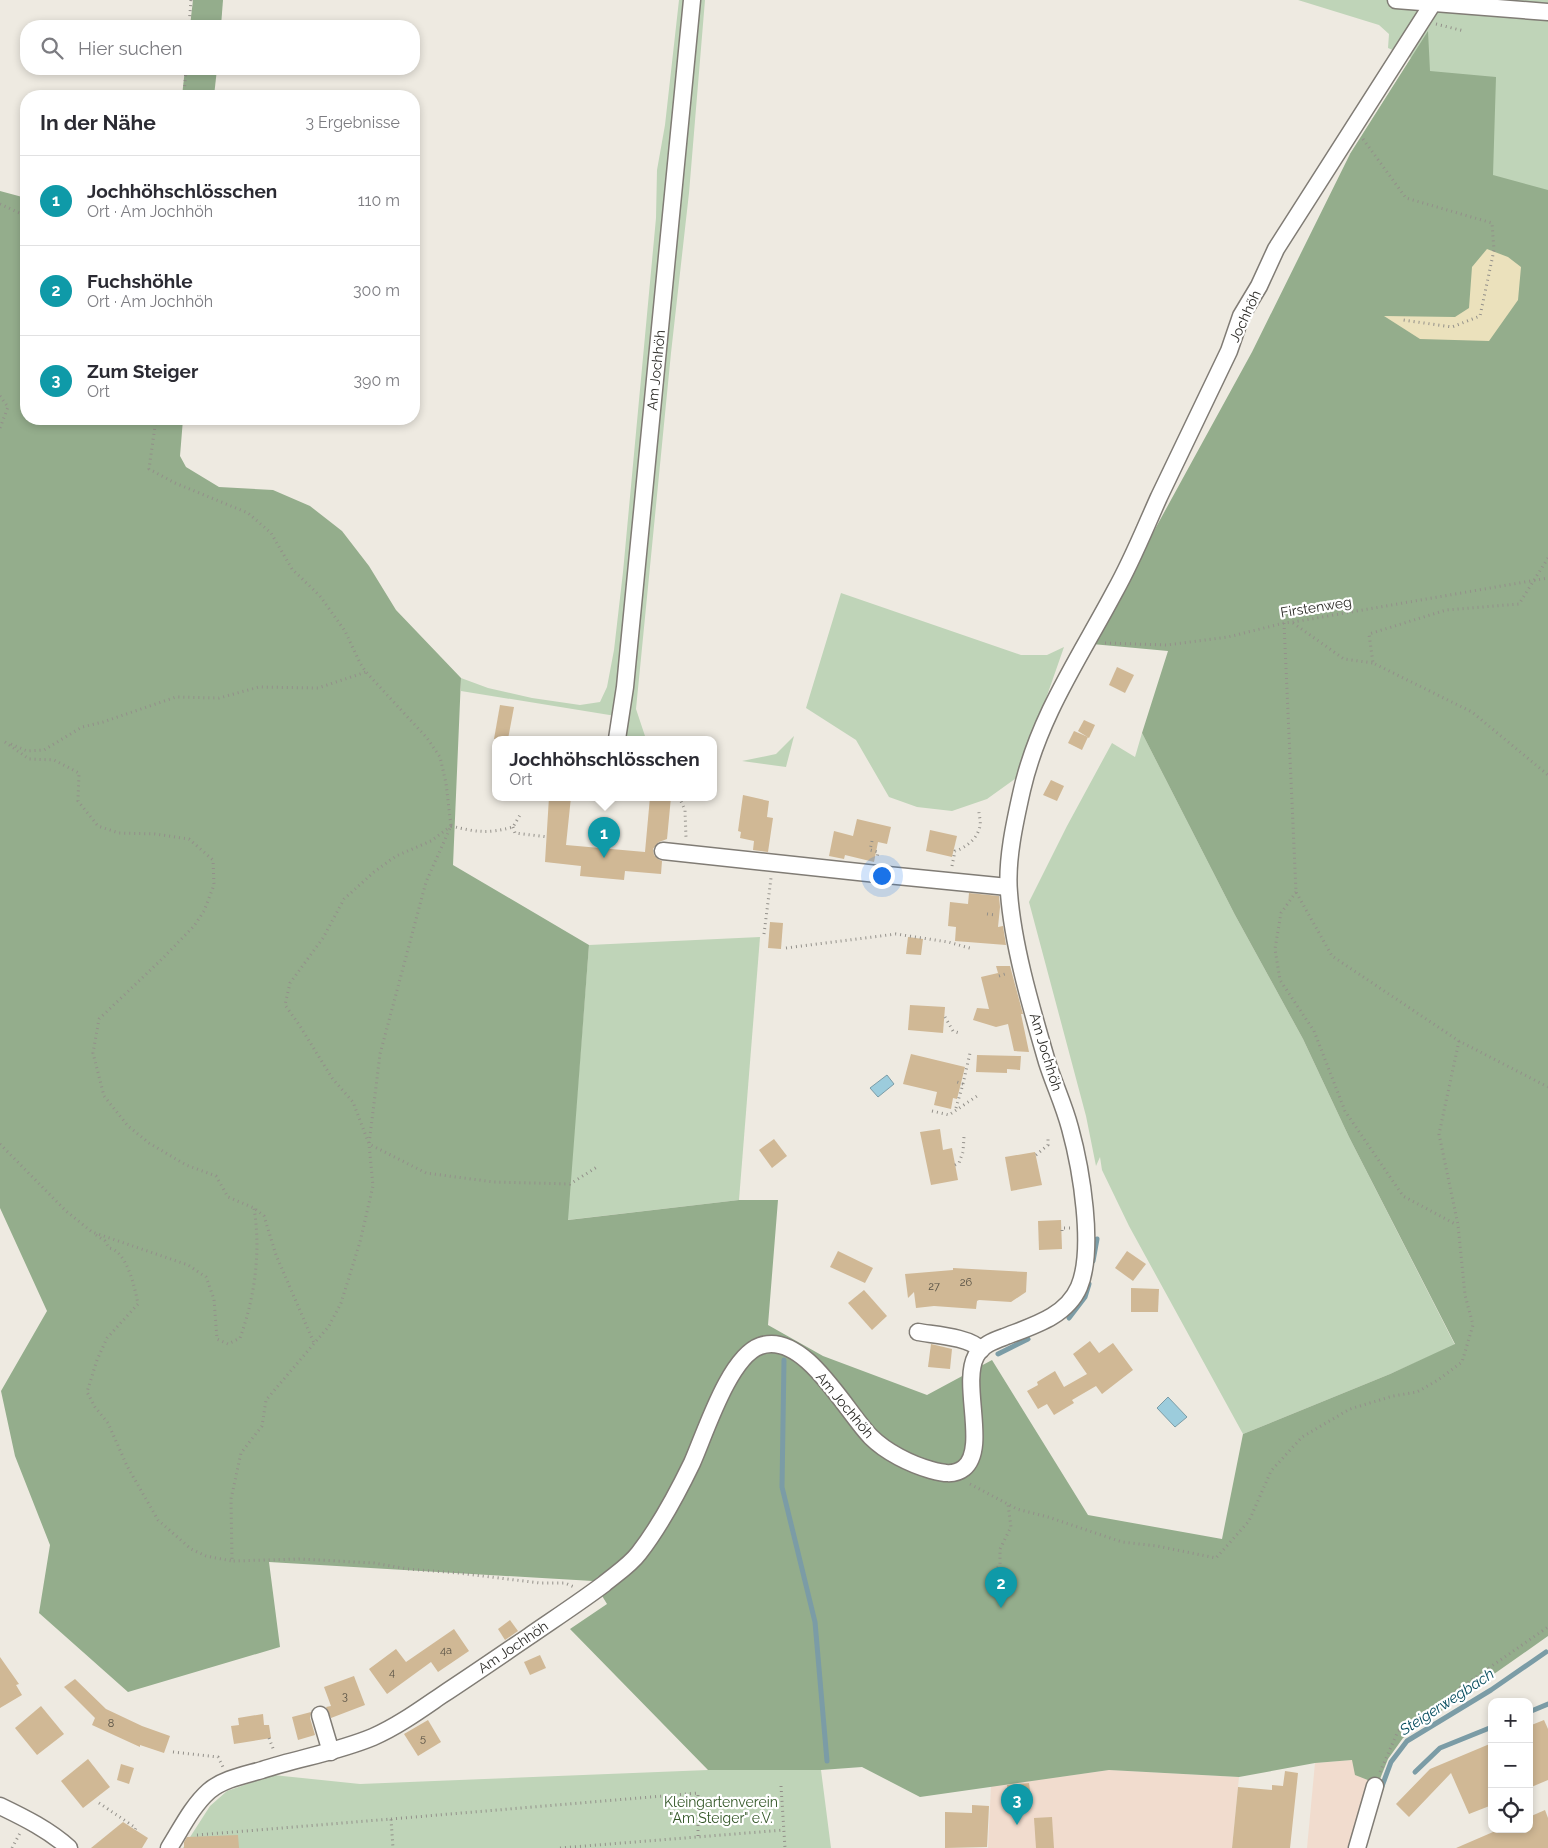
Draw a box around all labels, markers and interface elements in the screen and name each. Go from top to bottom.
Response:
search box [20,20,420,75]
icon: search [38,34,66,62]
text: Hier suchen [78,37,183,59]
text: In der Nähe [40,110,156,135]
text: 3 Ergebnisse [306,113,400,132]
text: Jochhöhschlösschen [87,180,277,202]
text: 1 [52,191,60,210]
text: 110 m [358,191,400,210]
text: Ort · Am Jochhöh [87,202,213,221]
text: Fuchshöhle [87,270,193,292]
text: 2 [51,281,61,300]
text: 300 m [353,281,400,300]
street label: Jochhöh [1226,287,1264,345]
text: Ort · Am Jochhöh [87,292,213,311]
street label: Am Jochhöh [644,329,668,411]
text: Zum Steiger [87,360,198,382]
text: 3 [52,371,60,390]
text: 390 m [354,371,400,390]
text: Ort [87,382,110,401]
street label: Firstenweg [1279,593,1353,621]
popup [492,736,717,801]
text: Jochhöhschlösschen [509,748,700,770]
text: Ort [509,770,532,789]
pin: 1 [588,817,620,858]
your location [869,863,895,889]
street label: Am Jochhöh [1027,1011,1065,1093]
house number: 26 [960,1276,973,1289]
house number: 27 [928,1280,940,1293]
street label: Am Jochhöh [813,1369,877,1441]
pin: 2 [985,1567,1017,1608]
street label: Am Jochhöh [475,1618,551,1676]
house number: 4a [440,1644,452,1657]
water label: Steigerwegbach [1396,1665,1498,1740]
house number: 4 [389,1666,395,1679]
house number: 3 [342,1690,348,1703]
map controls [1488,1698,1533,1833]
button: + [1488,1698,1533,1743]
house number: 8 [108,1717,114,1730]
house number: 5 [420,1732,426,1745]
button: − [1488,1743,1533,1788]
pin: 3 [1001,1784,1033,1825]
button: locate [1488,1788,1533,1833]
park label: Kleingartenverein "Am Steiger" e.V. [664,1794,778,1826]

